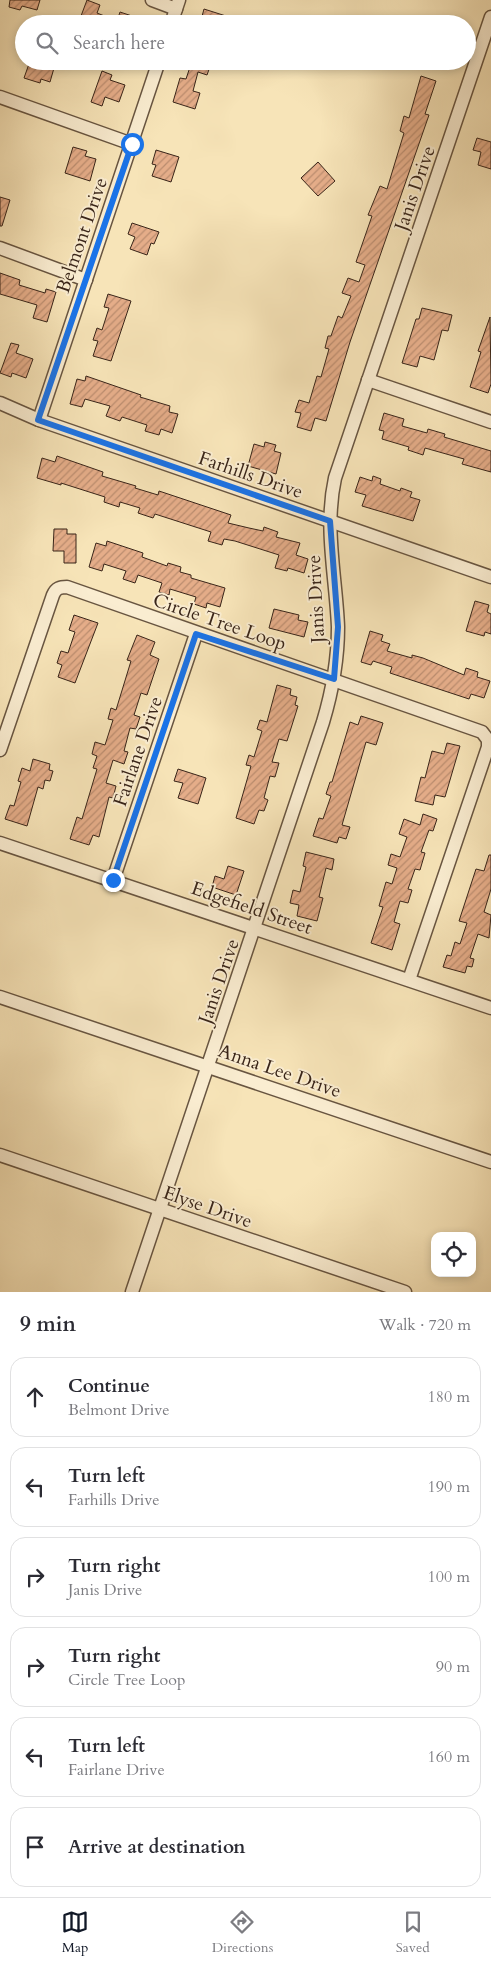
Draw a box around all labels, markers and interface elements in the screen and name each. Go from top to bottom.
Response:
search box [15,15,476,70]
icon: search [33,29,61,57]
text: Search here [73,30,165,56]
route start [121,133,144,156]
street label: Janis Drive [387,142,442,237]
street label: Belmont Drive [50,174,114,297]
street label: Farhills Drive [195,445,306,505]
street label: Janis Drive [301,554,331,647]
street label: Circle Tree Loop [150,587,290,657]
street label: Fairlane Drive [107,693,169,810]
route end [102,869,125,892]
street label: Edgefield Street [188,875,316,941]
street label: Janis Drive [191,935,246,1030]
street label: Anna Lee Drive [215,1038,345,1104]
street label: Elyse Drive [160,1180,256,1234]
map controls [431,1232,476,1277]
button: locate [431,1232,476,1277]
text: 9 min [20,1310,76,1339]
text: Walk · 720 m [379,1314,471,1336]
text: Continue [68,1373,150,1399]
icon: ahead [21,1383,49,1411]
text: 180 m [428,1386,470,1408]
text: Belmont Drive [68,1399,170,1421]
text: Turn left [68,1463,145,1489]
icon: left [21,1473,49,1501]
text: 190 m [428,1476,470,1498]
text: Farhills Drive [68,1489,160,1511]
text: Turn right [68,1553,160,1579]
icon: right [21,1563,49,1591]
text: 100 m [428,1566,470,1588]
text: Janis Drive [68,1579,142,1601]
text: Turn right [68,1643,160,1669]
icon: right [21,1653,49,1681]
text: 90 m [436,1656,470,1678]
text: Circle Tree Loop [68,1669,185,1691]
text: Turn left [68,1733,145,1759]
icon: left [21,1743,49,1771]
text: 160 m [428,1746,470,1768]
text: Fairlane Drive [68,1759,165,1781]
icon: arrive [21,1833,49,1861]
text: Arrive at destination [68,1834,245,1860]
tab: Map [61,1908,89,1957]
tab: Directions [212,1908,273,1957]
tab: Saved [396,1908,430,1957]

